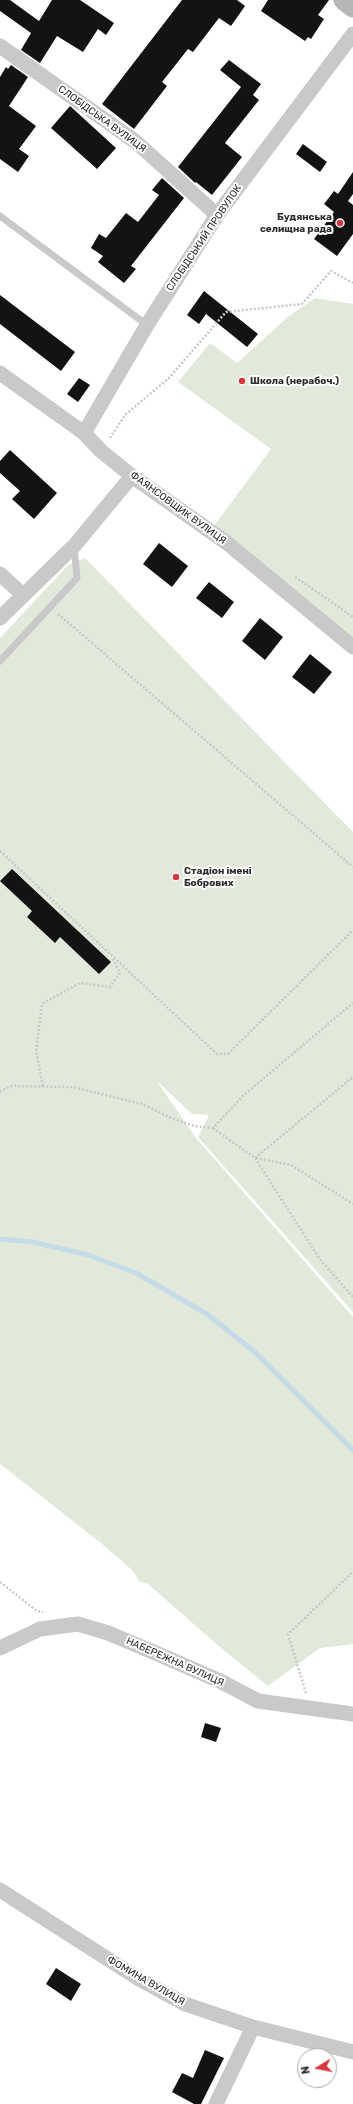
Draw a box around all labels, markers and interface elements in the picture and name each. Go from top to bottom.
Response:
street label: СЛОБІДСЬКА ВУЛИЦЯ [56,83,148,155]
street label: СЛОБІДСЬКИЙ ПРОВУЛОК [164,182,244,294]
place label: Будянська селищна рада [260,211,332,234]
marker: Будянська селищна рада [335,218,345,228]
place label: Школа (нерабоч.) [250,375,339,387]
marker: Школа (нерабоч.) [237,376,247,386]
street label: ФАЯНСОВЩИК ВУЛИЦЯ [128,469,228,547]
place label: Стадіон імені Бобрових [184,865,252,888]
marker: Стадіон імені Бобрових [171,872,181,882]
street label: НАБЕРЕЖНА ВУЛИЦЯ [124,1635,226,1689]
street label: ФОМИНА ВУЛИЦЯ [105,1954,187,2008]
north arrow [297,2048,337,2088]
text: N [299,2065,313,2075]

